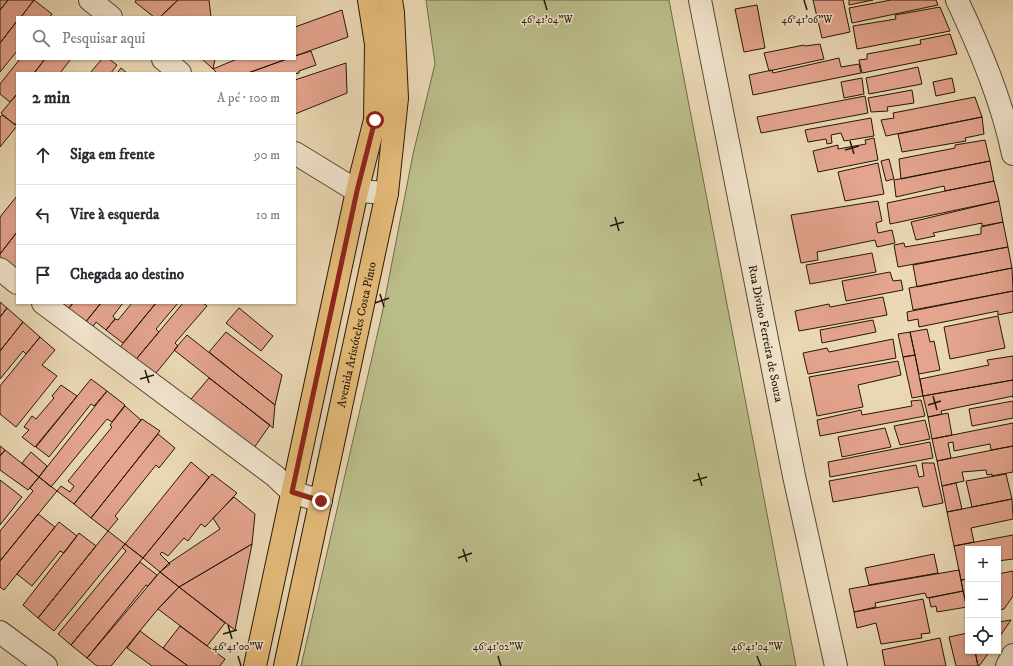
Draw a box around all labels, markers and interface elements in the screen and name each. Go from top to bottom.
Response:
text: 46°41'04"W [521,14,574,26]
text: 46°41'06"W [782,14,833,26]
search box [16,16,296,60]
icon: search [30,27,52,49]
text: Pesquisar aqui [62,29,145,48]
text: 2 min [32,87,70,109]
text: A pé · 100 m [217,90,280,106]
route start [366,111,384,129]
icon: ahead [32,144,54,166]
text: Siga em frente [70,145,155,164]
text: 90 m [254,147,280,163]
icon: left [32,204,54,226]
text: Vire à esquerda [70,205,159,224]
text: 10 m [256,207,280,223]
street label: Avenida Aristóteles Costa Pinto [333,260,380,409]
icon: arrive [32,264,54,286]
street label: Rua Divino Ferreira de Souza [745,264,787,404]
text: Chegada ao destino [70,265,184,284]
route end [312,492,330,510]
map controls [965,546,1001,654]
button: + [965,546,1001,582]
button: − [965,582,1001,618]
button: locate [965,618,1001,654]
text: 46°41'00"W [212,641,264,653]
text: 46°41'02"W [473,641,524,653]
text: 46°41'04"W [731,641,784,653]

